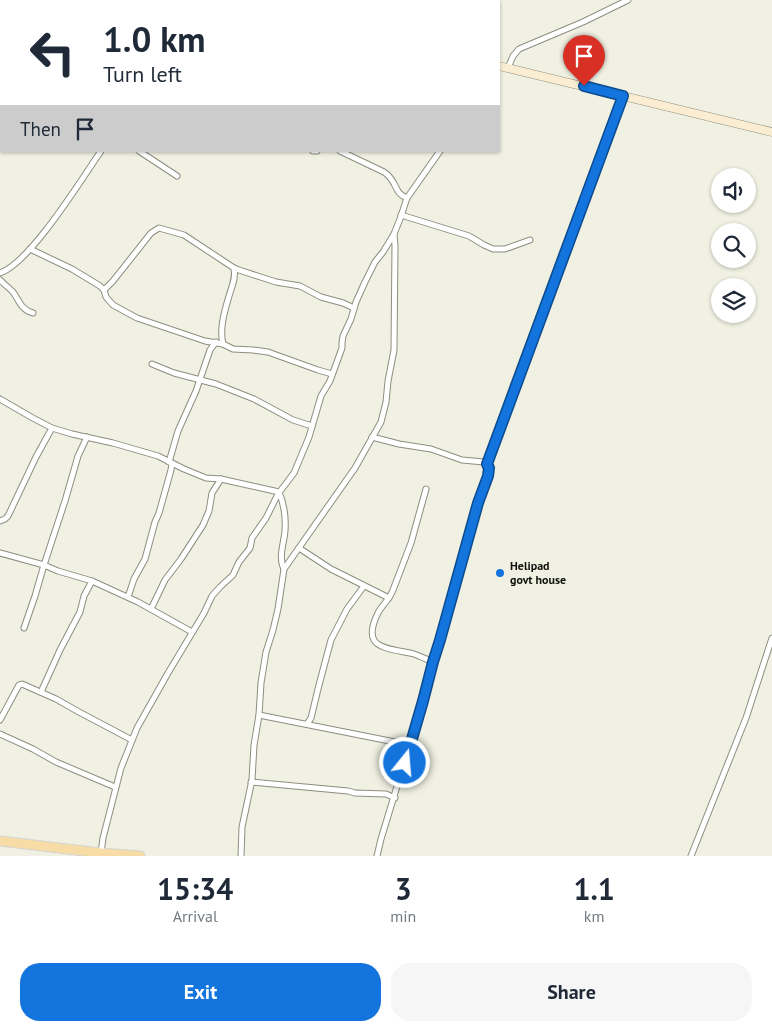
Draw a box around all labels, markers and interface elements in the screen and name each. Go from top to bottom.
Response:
text: 1.0 km [103,16,206,62]
icon: left [20,20,85,85]
pin [563,35,605,86]
icon: arrive [570,42,598,70]
text: Turn left [103,60,182,88]
icon: arrive [71,115,99,143]
text: Then [20,117,61,141]
map controls [711,168,756,323]
button: sound [711,168,756,213]
button: search [711,223,756,268]
button: layers [711,278,756,323]
place label: Helipad govt house [510,558,566,587]
marker: Helipad govt house [494,567,506,579]
position arrow [378,736,430,788]
text: 15:34 [157,869,233,908]
text: 3 [395,869,412,908]
text: 1.1 [573,869,615,908]
text: Arrival [173,906,218,926]
text: min [390,906,416,926]
text: km [584,906,604,926]
button: Exit [20,963,381,1021]
button: Share [391,963,752,1021]

